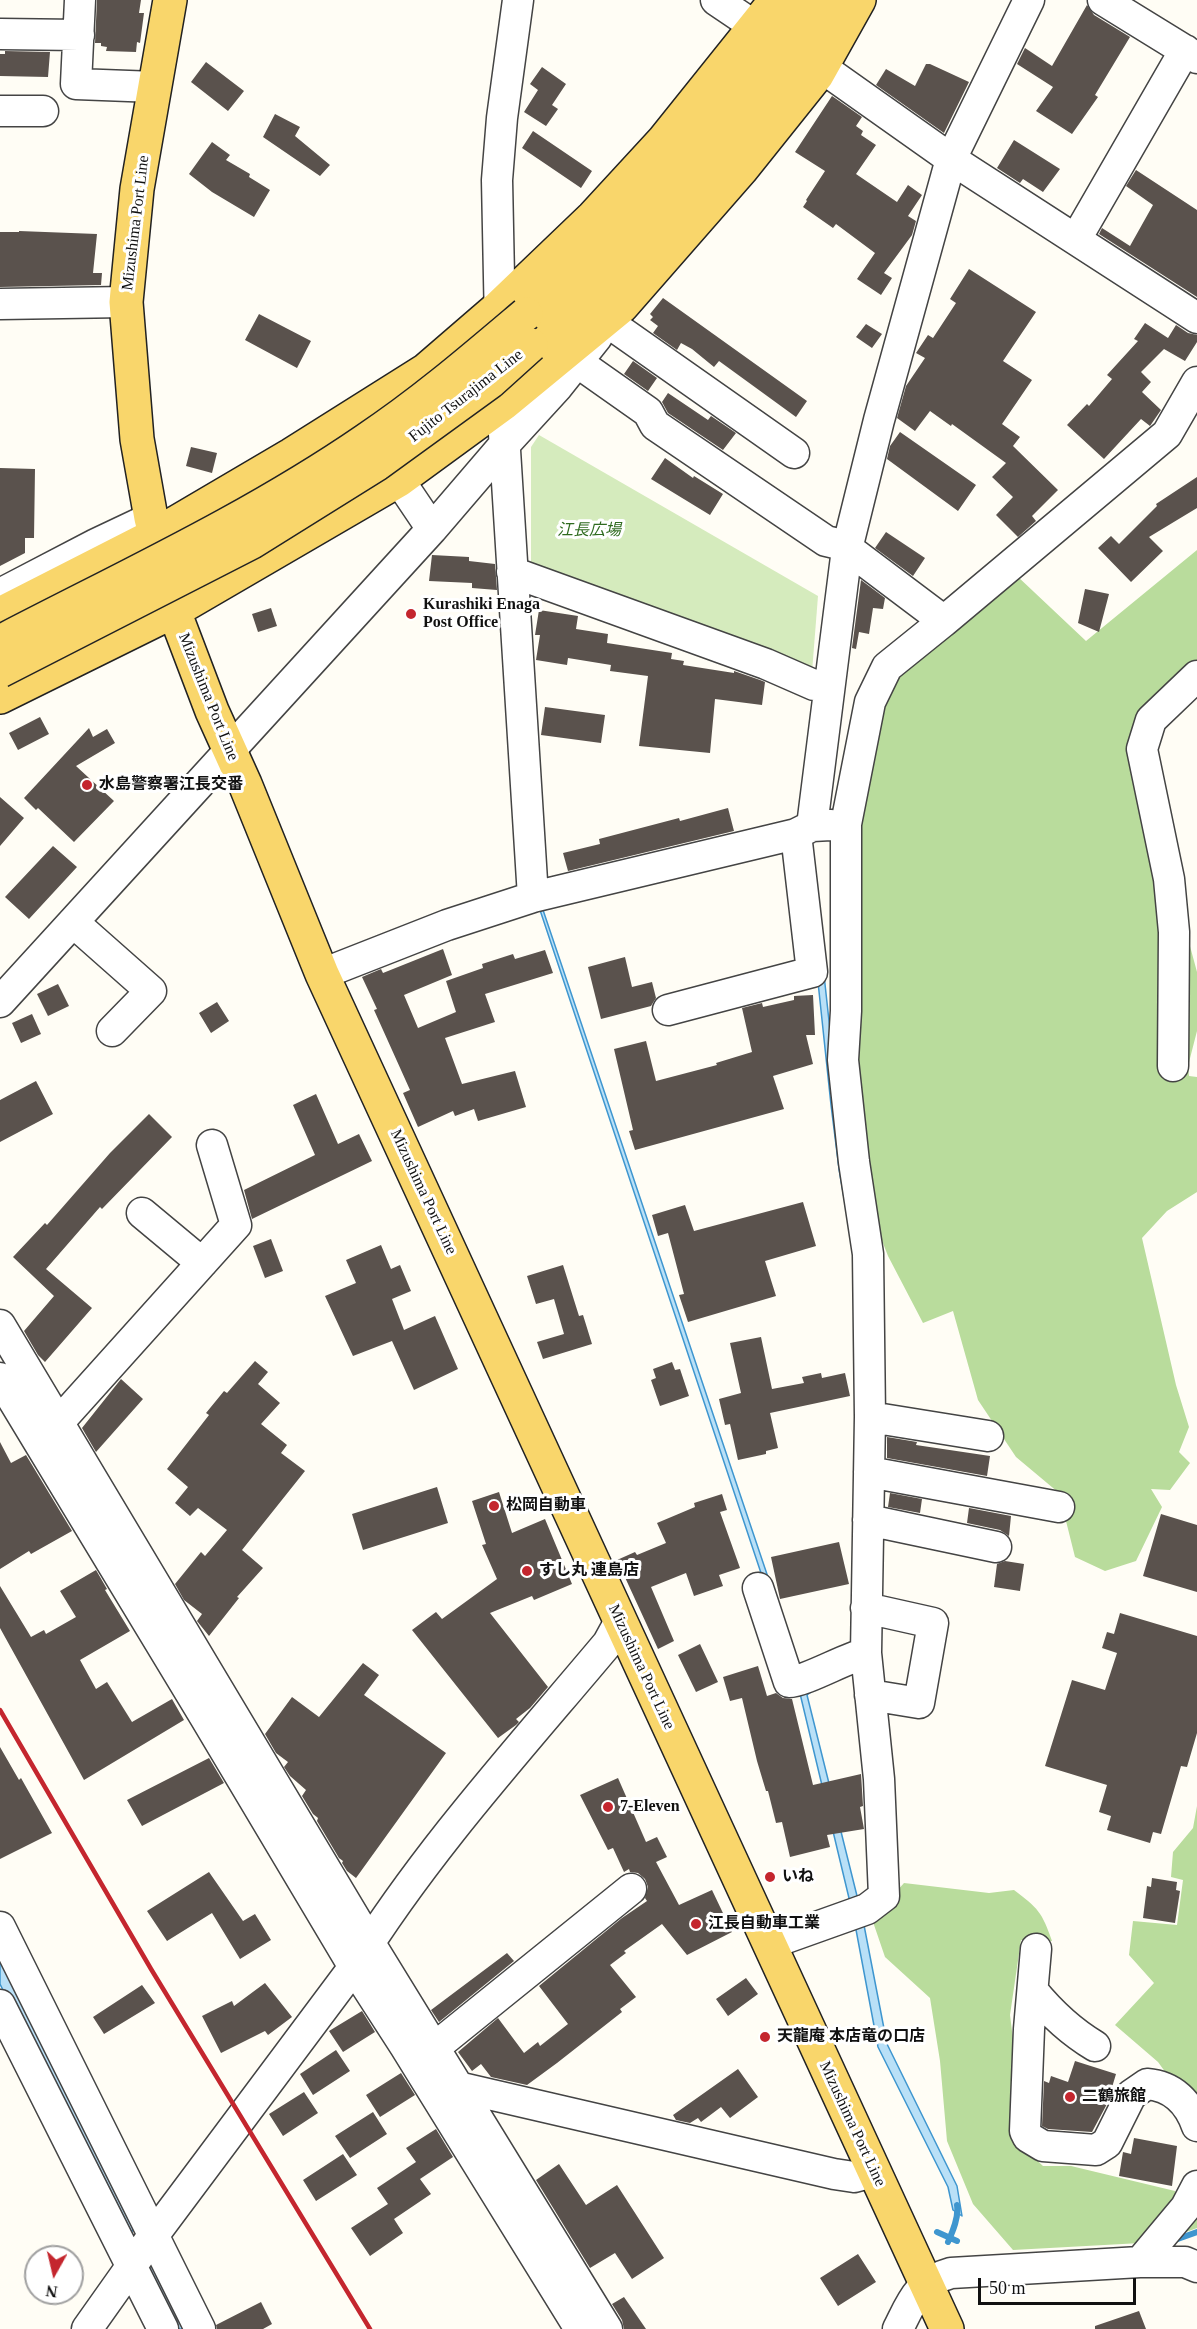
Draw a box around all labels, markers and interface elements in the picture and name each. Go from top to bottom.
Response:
street label: Mizushima Port Line [118,154,154,292]
street label: Fujito Tsurajima Line [405,346,527,446]
park label: 江長広場 [557,521,621,541]
place label: Kurashiki Enaga Post Office [423,595,540,633]
marker: Kurashiki Enaga Post Office [404,607,418,621]
street label: Mizushima Port Line [174,630,242,764]
place label: 水島警察署江長交番 [99,775,243,795]
marker: 水島警察署江長交番 [80,778,94,792]
street label: Mizushima Port Line [386,1126,460,1258]
place label: 松岡自動車 [506,1496,586,1516]
marker: 松岡自動車 [487,1499,501,1513]
place label: すし丸 連島店 [539,1561,639,1581]
marker: すし丸 連島店 [520,1564,534,1578]
street label: Mizushima Port Line [604,1601,678,1733]
place label: 7-Eleven [620,1797,680,1817]
marker: 7-Eleven [601,1800,615,1814]
place label: いね [782,1867,814,1887]
marker: いね [763,1870,777,1884]
place label: 江長自動車工業 [708,1914,820,1934]
marker: 江長自動車工業 [689,1917,703,1931]
place label: 天龍庵 本店竜の口店 [777,2027,925,2047]
marker: 天龍庵 本店竜の口店 [758,2030,772,2044]
street label: Mizushima Port Line [815,2058,889,2190]
place label: 二鶴旅館 [1082,2087,1146,2107]
marker: 二鶴旅館 [1063,2090,1077,2104]
north arrow [24,2245,84,2305]
scale bar [981,2266,1138,2304]
text: 50 m [989,2278,1026,2298]
text: N [45,2282,59,2301]

